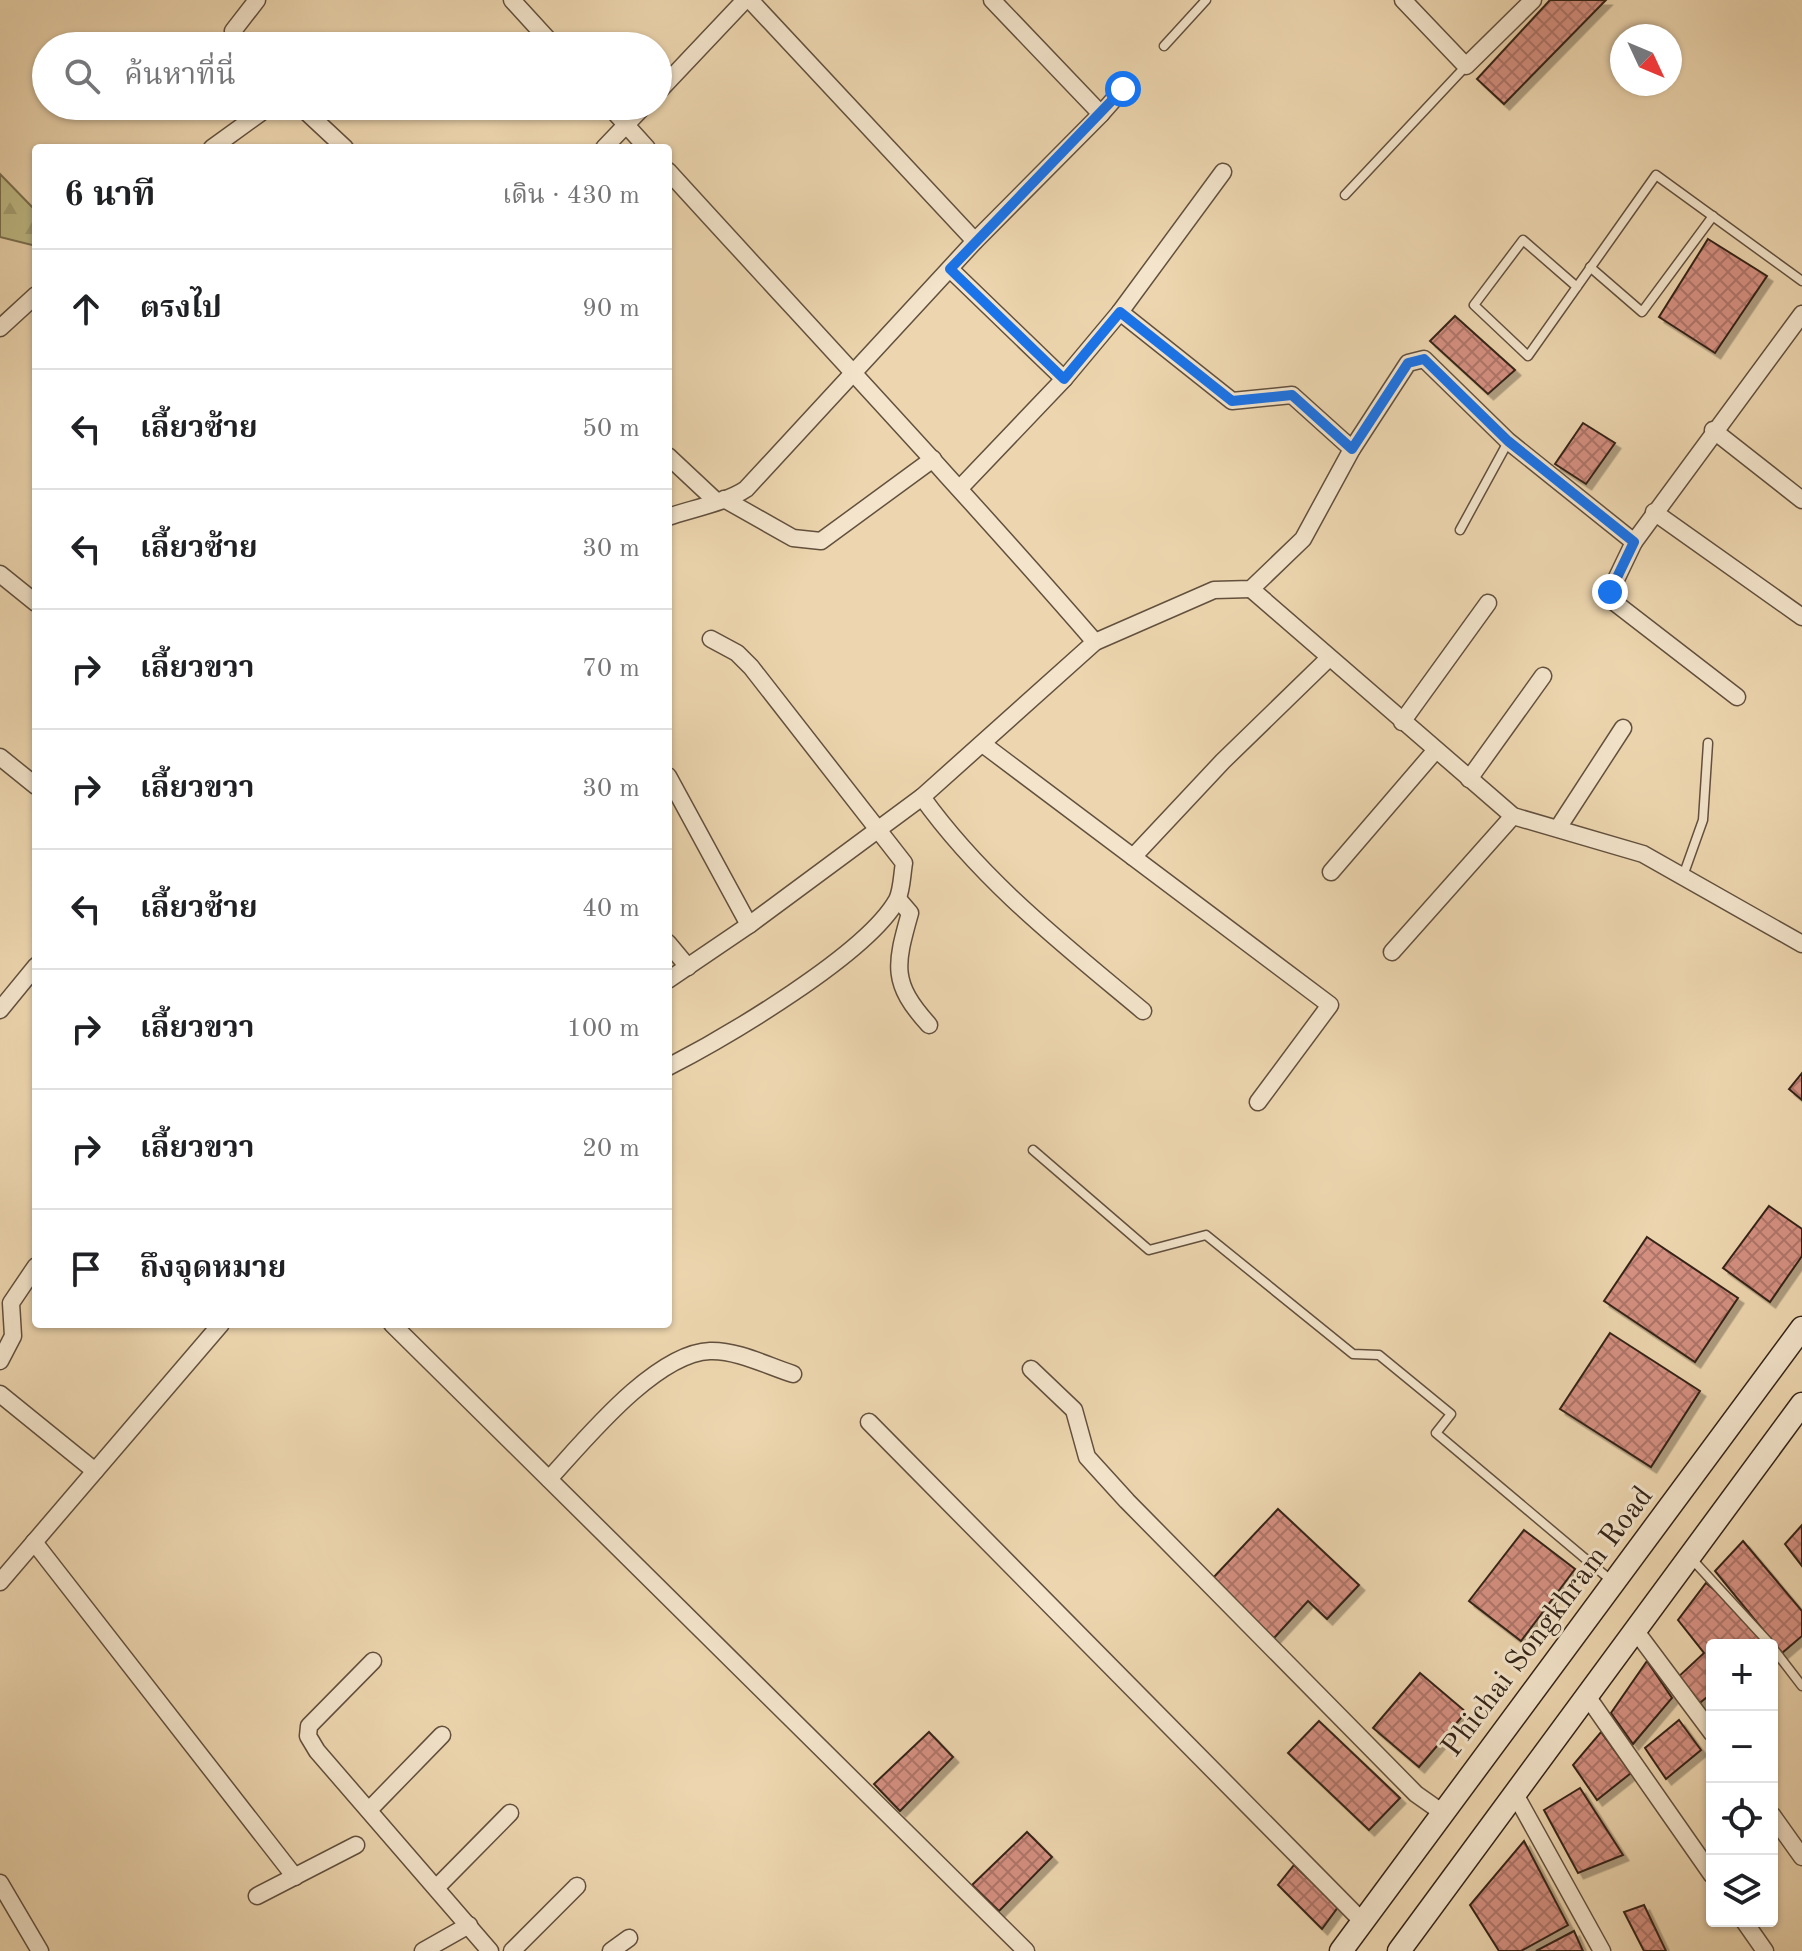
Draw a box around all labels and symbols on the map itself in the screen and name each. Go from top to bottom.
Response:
north arrow [1610,24,1682,96]
route start [1105,71,1141,107]
route end [1592,574,1628,610]
street label: Phichai Songkhram Road [1437,1481,1659,1763]

